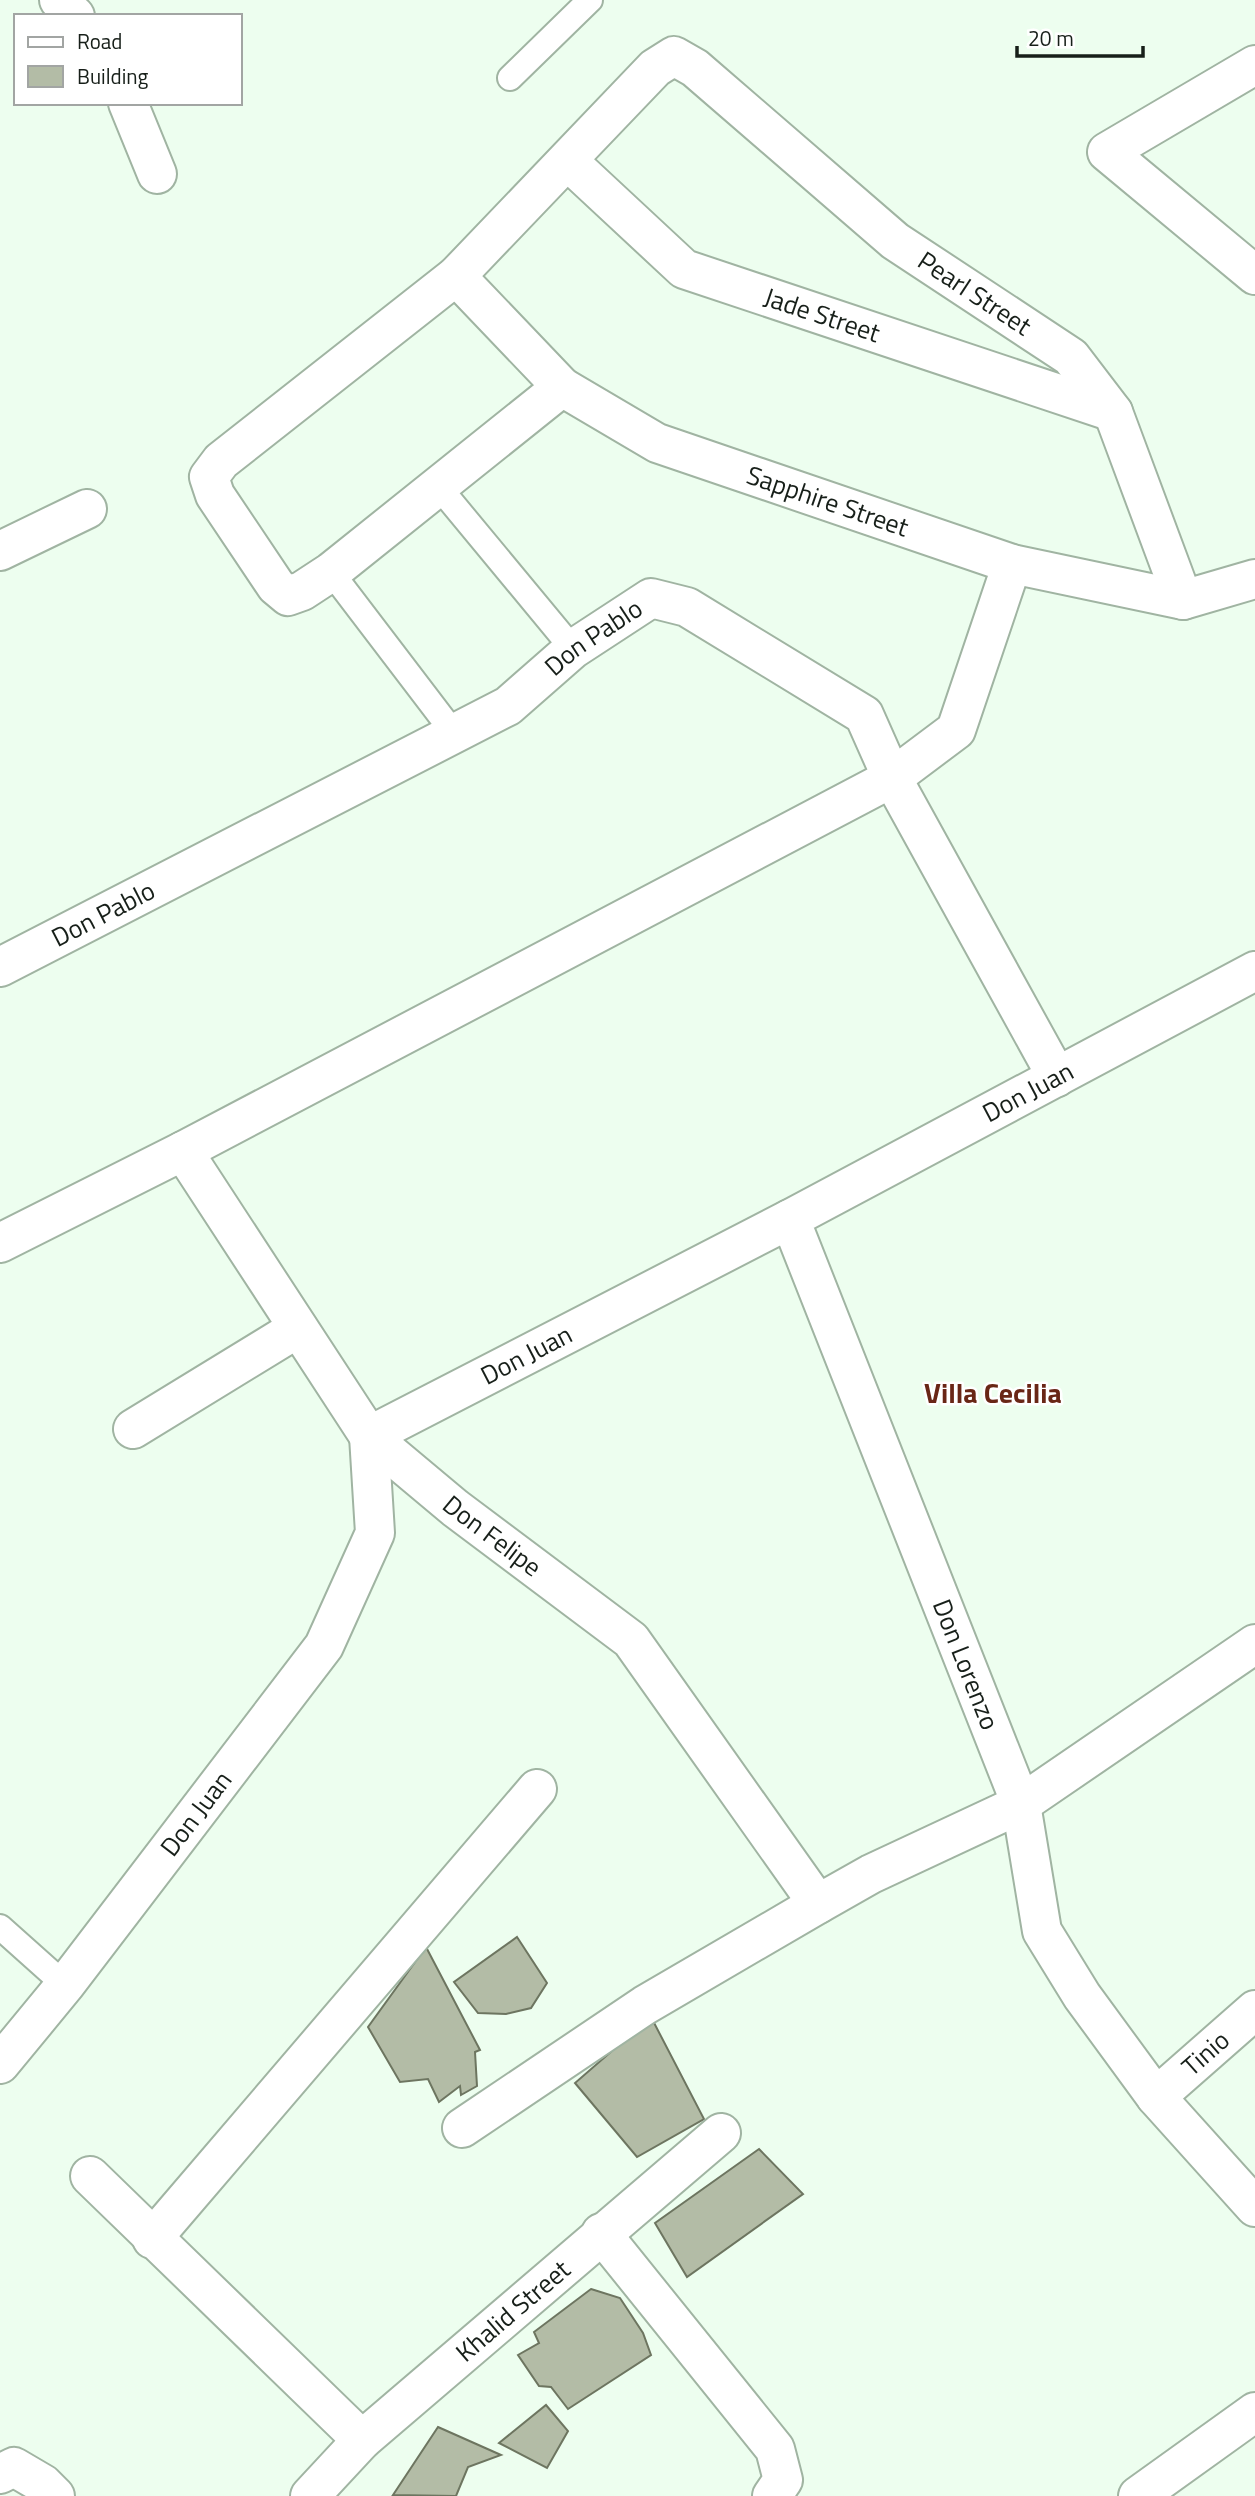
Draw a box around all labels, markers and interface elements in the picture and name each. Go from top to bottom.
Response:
legend [14,14,242,105]
scale bar [1017,14,1143,58]
text: 20 m [1028,22,1074,54]
text: Road [77,25,122,57]
text: Building [77,60,149,92]
street label: Pearl Street [910,241,1040,345]
street label: Jade Street [759,277,885,352]
street label: Sapphire Street [742,455,914,546]
street label: Don Pablo [535,589,650,685]
street label: Don Pablo [44,871,162,956]
street label: Don Juan [975,1051,1080,1132]
street label: Don Juan [473,1315,579,1394]
district label: Villa Cecilia [924,1371,1062,1414]
street label: Don Felipe [434,1486,550,1586]
street label: Don Lorenzo [923,1593,1010,1736]
street label: Don Juan [150,1762,241,1864]
street label: Tinio [1173,2021,1238,2085]
street label: Khalid Street [447,2250,579,2371]

